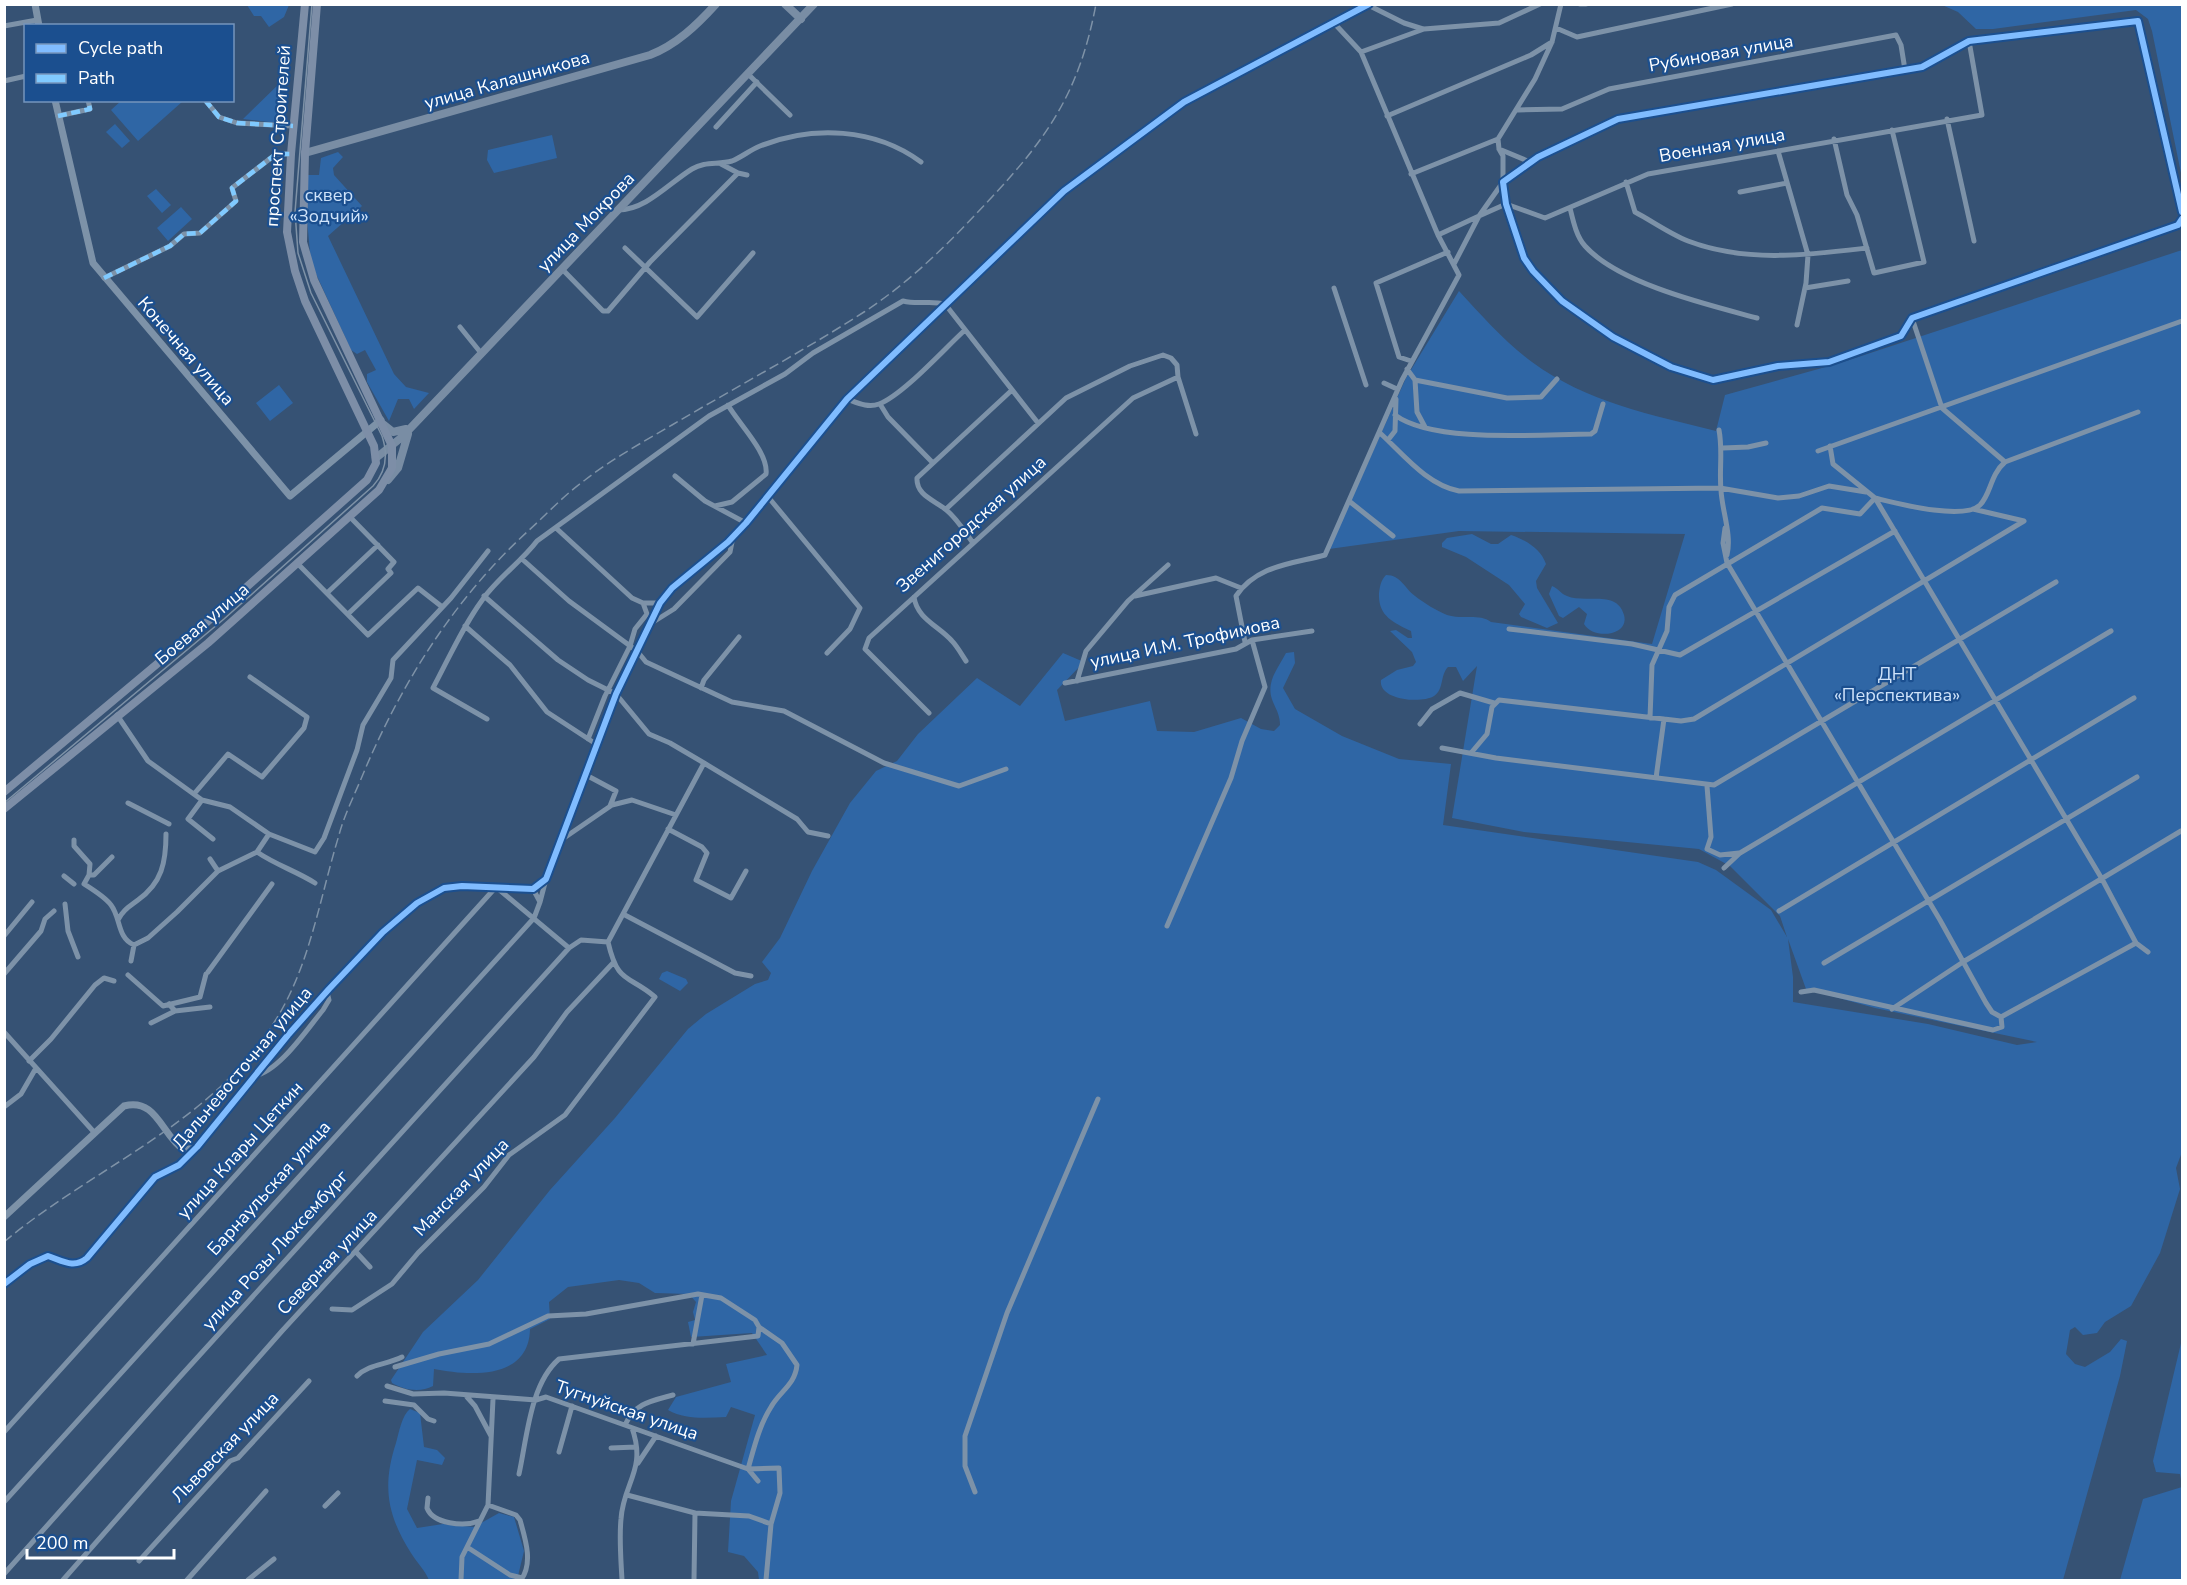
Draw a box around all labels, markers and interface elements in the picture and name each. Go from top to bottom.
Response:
legend [24,24,234,102]
street label: Рубиновая улица [1647,28,1795,78]
text: Cycle path [78,36,163,60]
street label: проспект Строителей [260,44,296,228]
street label: улица Калашникова [422,45,592,115]
text: Path [78,66,115,90]
street label: Военная улица [1657,122,1787,168]
street label: улица Мокрова [532,167,640,277]
park label: сквер «Зодчий» [289,183,369,228]
street label: Конечная улица [132,292,240,410]
street label: Звенигородская улица [891,450,1051,598]
street label: Боевая улица [150,578,254,670]
street label: улица И.М. Трофимова [1088,610,1282,674]
park label: ДНТ «Перспектива» [1834,662,1960,707]
street label: Дальневосточная улица [167,982,317,1154]
street label: улица Клары Цеткин [172,1076,308,1224]
street label: Барнаульская улица [202,1115,336,1261]
street label: Манская улица [408,1133,514,1241]
street label: улица Розы Люксембург [197,1165,353,1335]
street label: Северная улица [272,1204,382,1320]
street label: Тугнуйская улица [552,1374,702,1446]
street label: Львовская улица [166,1386,284,1508]
scale bar [27,1522,174,1560]
text: 200 m [36,1531,88,1555]

